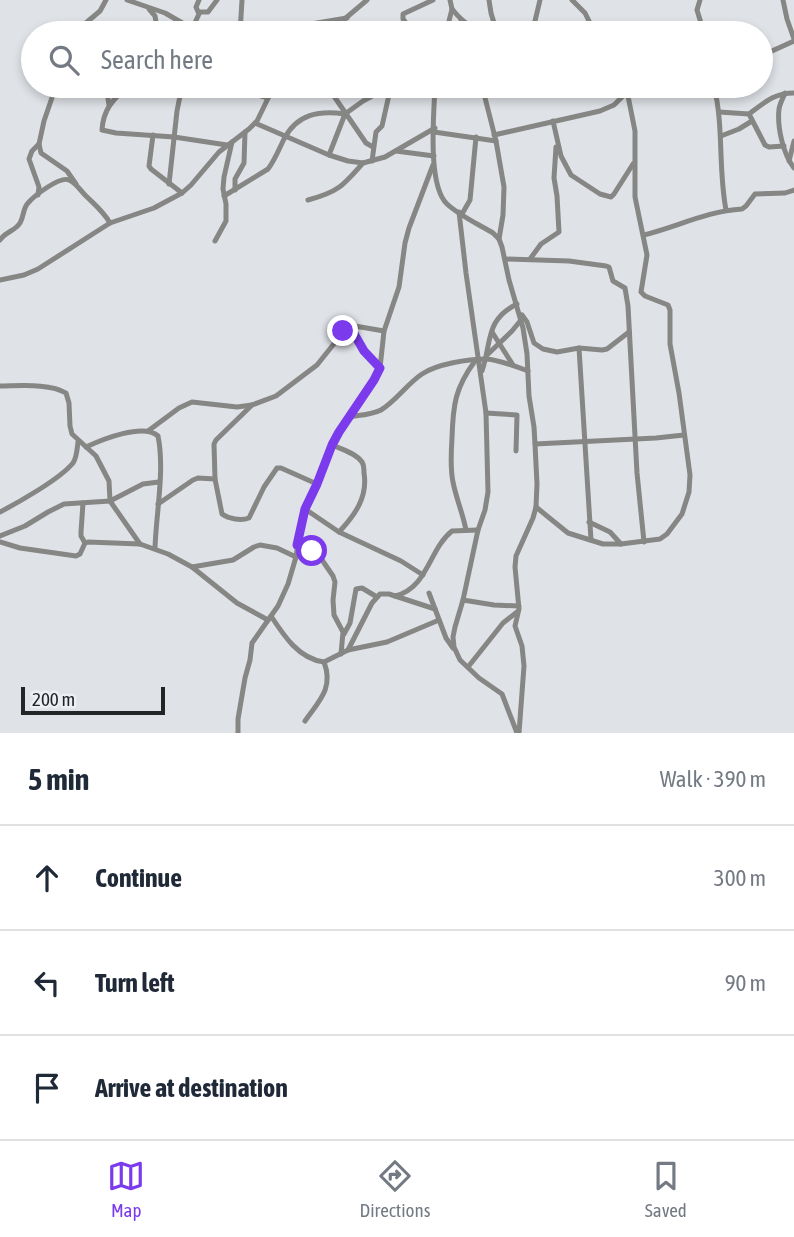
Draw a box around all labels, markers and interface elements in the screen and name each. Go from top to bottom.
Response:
search box [21,21,773,98]
icon: search [45,41,83,79]
text: Search here [101,45,213,75]
route end [327,315,358,346]
route start [296,535,327,566]
scale bar [21,684,164,716]
text: 200 m [32,688,75,710]
text: 5 min [28,762,89,796]
text: Walk · 390 m [660,766,766,792]
icon: ahead [28,859,66,897]
text: Continue [95,863,182,893]
text: 300 m [714,865,766,891]
icon: left [28,964,66,1002]
text: Turn left [95,968,175,998]
text: 90 m [725,970,766,996]
icon: arrive [28,1069,66,1107]
text: Arrive at destination [95,1073,288,1103]
tab: Map [107,1157,145,1221]
tab: Directions [360,1157,430,1221]
tab: Saved [645,1157,687,1221]

